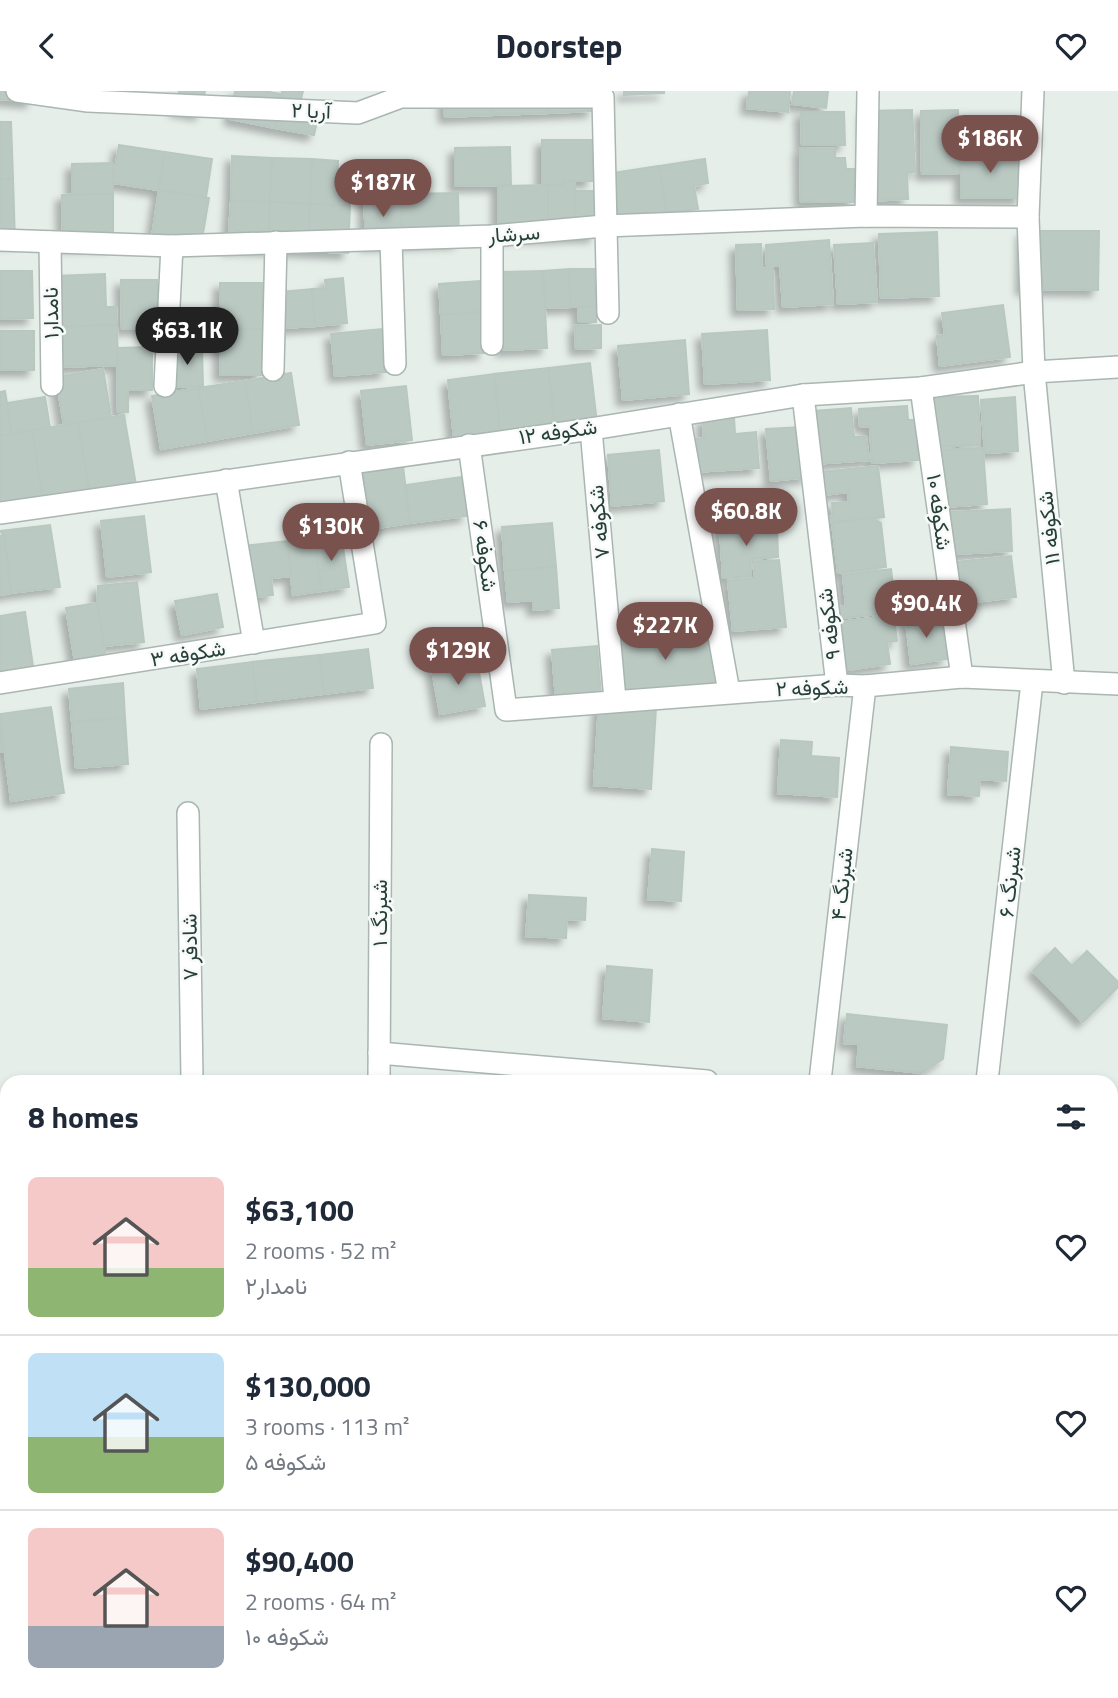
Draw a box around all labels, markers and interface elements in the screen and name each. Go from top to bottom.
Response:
text: Doorstep [496,22,622,70]
icon: back [28,27,66,65]
icon: heart [1052,27,1090,65]
street label: آریا ۲ [291,93,334,127]
pin: $186K [941,115,1039,175]
text: $186K [957,120,1023,155]
pin: $187K [334,159,432,219]
text: $187K [350,164,416,199]
street label: سرشار [486,215,541,251]
street label: نامدار۱ [34,287,66,339]
pin: $63.1K [130,307,244,367]
text: $63.1K [151,312,223,347]
street label: شکوفه ۱۲ [517,410,599,452]
street label: شکوفه ۱۰ [919,472,961,552]
street label: شکوفه ۷ [579,484,617,560]
pin: $60.8K [689,489,803,548]
street label: شکوفه ۱۱ [1028,490,1068,567]
text: $60.8K [710,493,782,528]
pin: $130K [282,503,380,563]
text: $130K [298,508,364,543]
street label: شکوفه ۶ [465,518,507,594]
pin: $90.4K [869,581,983,640]
text: $90.4K [890,585,962,620]
street label: شکوفه ۹ [808,587,848,662]
pin: $227K [616,603,714,662]
text: $227K [632,607,698,642]
pin: $129K [409,627,507,687]
street label: شکوفه ۳ [148,631,228,675]
text: $129K [425,632,491,667]
street label: شکوفه ۲ [775,670,849,704]
street label: شبرنگ ۶ [989,845,1029,919]
street label: شبرنگ ۴ [821,846,861,922]
street label: شبرنگ ۱ [363,880,395,946]
street label: شادفر ۷ [172,913,206,981]
text: 8 homes [28,1094,139,1140]
icon: filters [1052,1098,1090,1136]
text: $63,100 [245,1187,354,1233]
icon: home [84,1205,168,1289]
icon: heart [1052,1228,1090,1266]
text: 2 rooms · 52 m² [245,1233,396,1268]
text: نامدار۲ [245,1268,307,1303]
text: $130,000 [245,1363,371,1409]
icon: home [84,1381,168,1465]
icon: heart [1052,1404,1090,1442]
text: 3 rooms · 113 m² [245,1409,409,1444]
text: شکوفه ۵ [245,1444,326,1479]
text: $90,400 [245,1538,354,1584]
icon: home [84,1556,168,1640]
icon: heart [1052,1579,1090,1617]
text: 2 rooms · 64 m² [245,1584,396,1619]
text: شکوفه ۱۰ [245,1619,329,1654]

